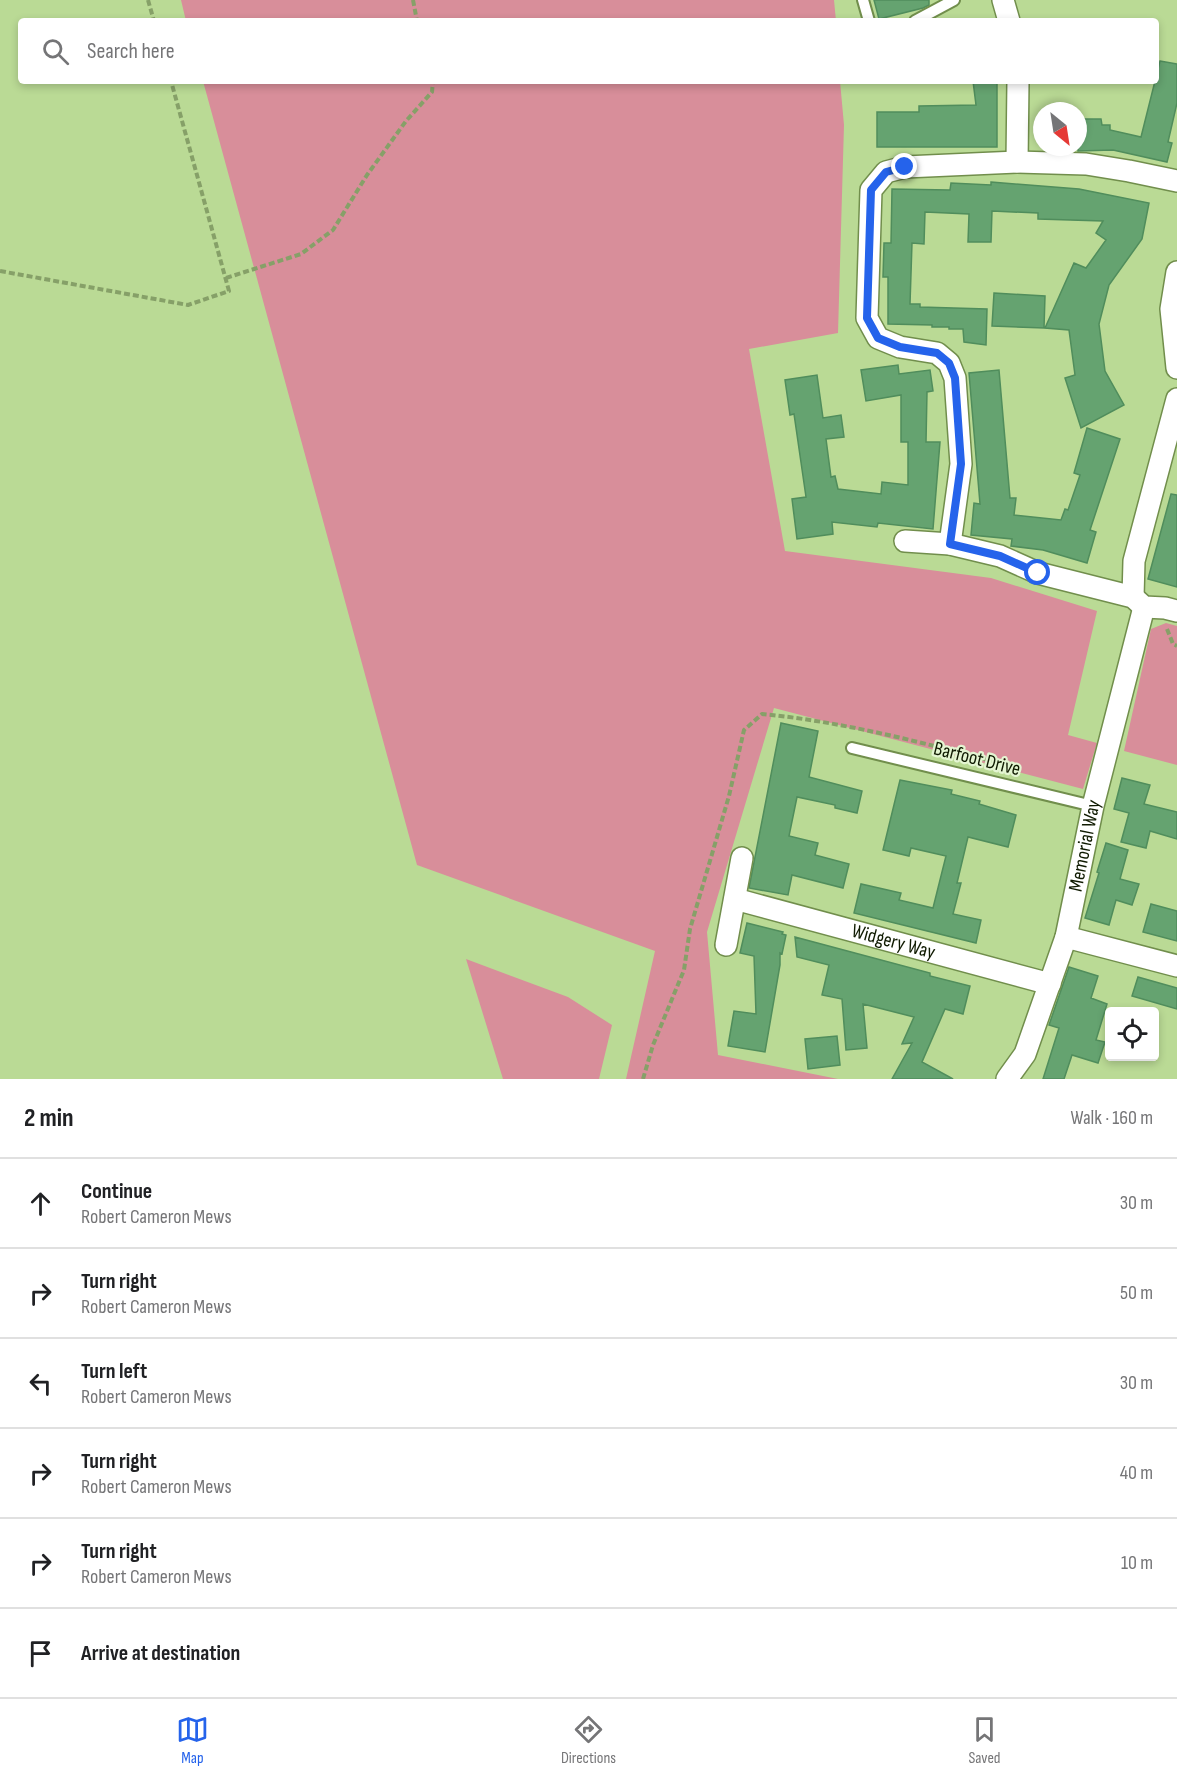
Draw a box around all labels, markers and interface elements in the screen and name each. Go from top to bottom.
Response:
search box [18,18,1159,84]
icon: search [39,35,72,68]
text: Search here [87,38,174,65]
north arrow [1033,102,1087,156]
route end [891,153,917,179]
route start [1024,559,1050,585]
street label: Barfoot Drive [931,737,1023,781]
street label: Memorial Way [1064,797,1106,894]
street label: Widgery Way [849,919,938,965]
map controls [1105,1007,1159,1061]
button: locate [1105,1007,1159,1061]
text: 2 min [24,1103,74,1134]
text: Walk · 160 m [1070,1106,1153,1130]
text: Continue [81,1178,152,1205]
icon: ahead [24,1187,57,1220]
text: 30 m [1120,1191,1153,1215]
text: Robert Cameron Mews [81,1205,232,1229]
text: Turn right [81,1268,157,1295]
icon: right [24,1277,57,1310]
text: 50 m [1120,1281,1153,1305]
text: Robert Cameron Mews [81,1295,232,1319]
text: Turn left [81,1358,147,1385]
icon: left [24,1367,57,1400]
text: 30 m [1120,1371,1153,1395]
text: Robert Cameron Mews [81,1385,232,1409]
text: Turn right [81,1448,157,1475]
icon: right [24,1457,57,1490]
text: 40 m [1120,1461,1153,1485]
text: Robert Cameron Mews [81,1475,232,1499]
text: Turn right [81,1538,157,1565]
icon: right [24,1547,57,1580]
text: 10 m [1121,1551,1153,1575]
text: Robert Cameron Mews [81,1565,232,1589]
icon: arrive [24,1637,57,1670]
text: Arrive at destination [81,1640,240,1667]
tab: Map [176,1713,209,1768]
tab: Directions [561,1713,616,1768]
tab: Saved [968,1713,1001,1768]

